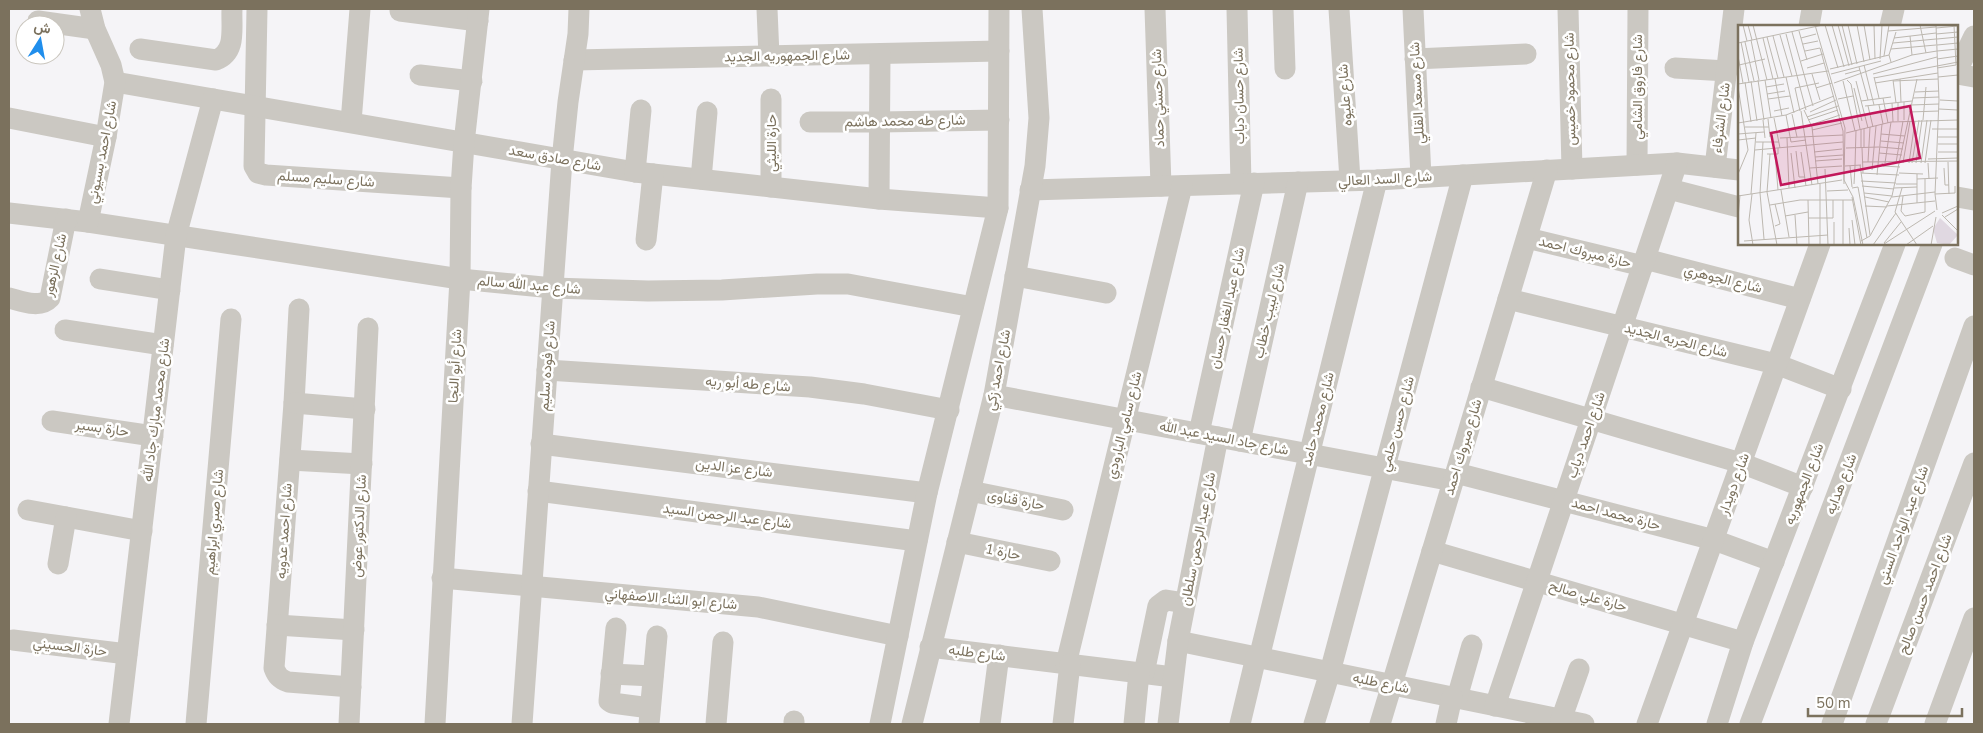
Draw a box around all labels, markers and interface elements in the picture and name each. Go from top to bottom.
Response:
north arrow [15,15,65,65]
text: ش [32,17,53,39]
inset map [1738,25,1958,245]
street label: شارع محمود خميس [1560,32,1581,146]
street label: شارع فاروق الشامي [1628,34,1649,140]
street label: شارع مسعد القللي [1405,41,1431,145]
street label: شارع الجمهوريه الجديد [724,45,850,68]
street label: شارع حسان دياب [1229,47,1250,144]
street label: شارع حسني حماد [1147,49,1171,147]
street label: شارع عليوه [1333,63,1358,127]
street label: شارع الشرفاء [1707,82,1736,155]
street label: شارع احمد بسيوني [83,99,123,206]
street label: شارع طه محمد هاشم [844,110,966,133]
street label: حارة الليثي [762,114,783,172]
street label: شارع صادق سعد [507,141,603,176]
street label: شارع سليم مسلم [277,166,375,193]
street label: شارع السد العالي [1338,167,1433,193]
street label: حارة مبروك احمد [1537,231,1633,273]
street label: شارع الزهور [38,232,72,300]
street label: شارع عبد الغفار حسان [1205,246,1250,371]
street label: شارع الجوهري [1681,260,1764,300]
street label: شارع لبيب خطاب [1249,262,1290,361]
street label: شارع عبد الله سالم [476,271,582,300]
street label: شارع الحريه الجديد [1622,318,1729,363]
street label: شارع فوده سليم [534,320,561,412]
street label: شارع أبو النجا [444,328,467,404]
street label: شارع احمد زكي [981,328,1017,413]
street label: شارع محمد مبارك جاد الله [138,337,175,483]
street label: شارع سامي البارودي [1101,369,1148,481]
street label: شارع محمد حامد [1297,370,1340,468]
street label: شارع طه أبو ريه [705,372,791,397]
street label: شارع حسن حلمي [1375,374,1421,474]
street label: شارع احمد دياب [1562,389,1611,481]
street label: شارع مبروك احمد [1439,397,1488,498]
street label: حارة بسير [73,415,130,441]
street label: شارع جاد السيد عبد الله [1158,416,1290,461]
street label: شارع الجمهوريه [1780,440,1829,528]
street label: شارع دويدار [1714,450,1755,519]
street label: شارع هدايه [1821,451,1862,518]
street label: شارع عز الدين [694,454,774,483]
street label: شارع عبد الواحد السني [1873,463,1935,588]
street label: شارع صبري ابراهيم [200,468,230,576]
street label: شارع عبد الرحمن سلطان [1176,471,1221,608]
street label: شارع الدكتور عوض [347,474,372,578]
street label: شارع احمد عدويه [271,482,298,580]
street label: حارة قناوى [986,485,1046,515]
street label: حارة محمد احمد [1570,493,1662,535]
street label: شارع عبد الرحمن السيد [662,499,792,534]
street label: شارع احمد حسن صالح [1893,531,1958,657]
street label: حارة 1 [984,539,1022,565]
street label: حارة علي صالح [1546,576,1629,618]
street label: شارع ابو الثناء الاصفهاني [604,584,738,616]
street label: حارة الحسيني [32,633,108,663]
street label: شارع طلبه [947,640,1007,667]
street label: شارع طلبه [1351,668,1411,699]
scale bar [1808,686,1962,718]
text: 50 m [1816,693,1851,713]

